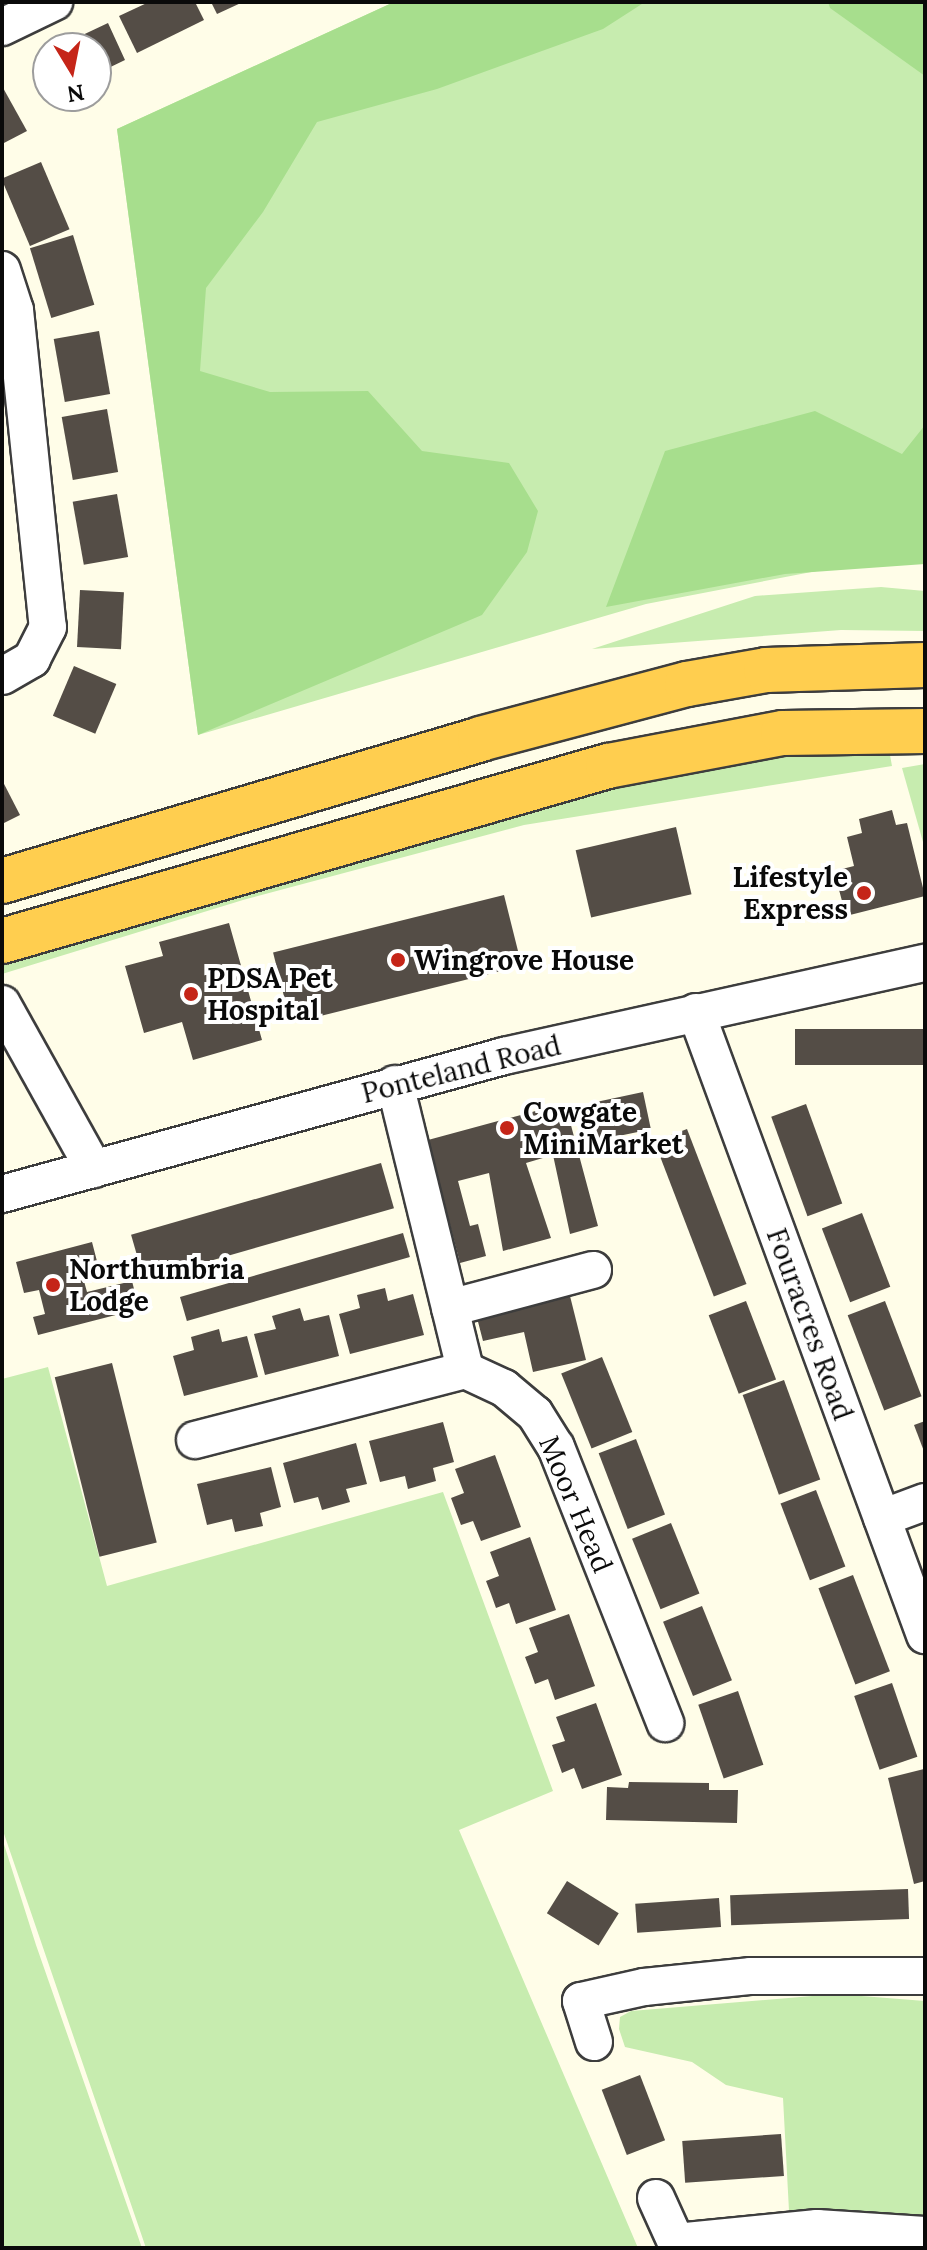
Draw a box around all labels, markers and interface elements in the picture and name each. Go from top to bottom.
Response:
north arrow [32,32,112,112]
text: N [65,78,87,109]
place label: Lifestyle Express [733,860,848,926]
marker: Lifestyle Express [855,884,873,902]
place label: Wingrove House [414,943,634,977]
marker: Wingrove House [389,951,407,969]
place label: PDSA Pet Hospital [207,961,333,1027]
marker: PDSA Pet Hospital [182,985,200,1003]
street label: Ponteland Road [358,1028,564,1110]
place label: Cowgate MiniMarket [523,1095,683,1161]
marker: Cowgate MiniMarket [498,1119,516,1137]
street label: Fouracres Road [760,1223,860,1425]
place label: Northumbria Lodge [69,1252,244,1318]
marker: Northumbria Lodge [44,1276,62,1294]
street label: Moor Head [532,1431,620,1577]

